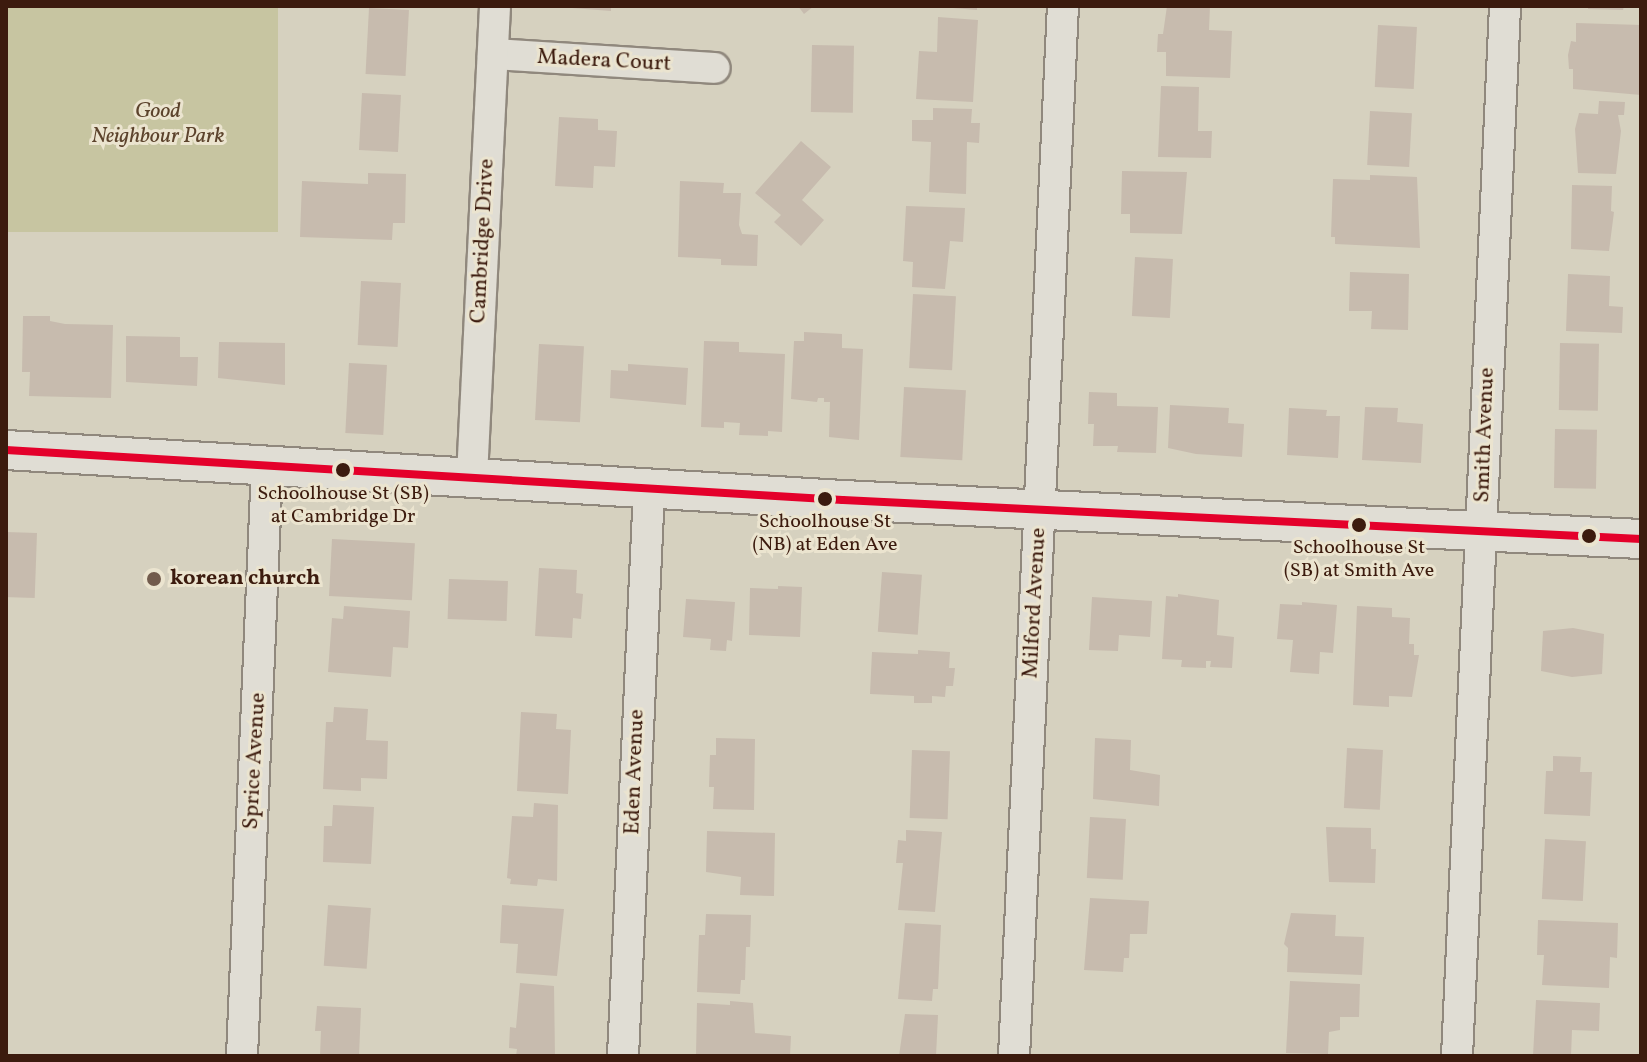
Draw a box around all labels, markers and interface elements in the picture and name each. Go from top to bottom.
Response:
street label: Madera Court [536,44,672,78]
park label: Good Neighbour Park [92,98,224,150]
street label: Cambridge Drive [466,158,500,324]
street label: Smith Avenue [1469,367,1501,503]
marker: Schoolhouse St (SB) at Cambridge Dr [335,462,351,478]
place label: Schoolhouse St (SB) at Cambridge Dr [257,482,429,529]
marker: Schoolhouse St (NB) at Eden Ave [817,491,833,507]
place label: Schoolhouse St (NB) at Eden Ave [752,510,898,557]
marker: Schoolhouse St (SB) at Smith Ave [1351,517,1367,533]
street label: Milford Avenue [1018,527,1052,679]
unlabelled marker [1581,528,1597,544]
place label: Schoolhouse St (SB) at Smith Ave [1284,536,1434,583]
place label: korean church [170,566,320,592]
marker: korean church [145,570,163,588]
street label: Sprice Avenue [238,692,272,830]
street label: Eden Avenue [620,709,650,835]

